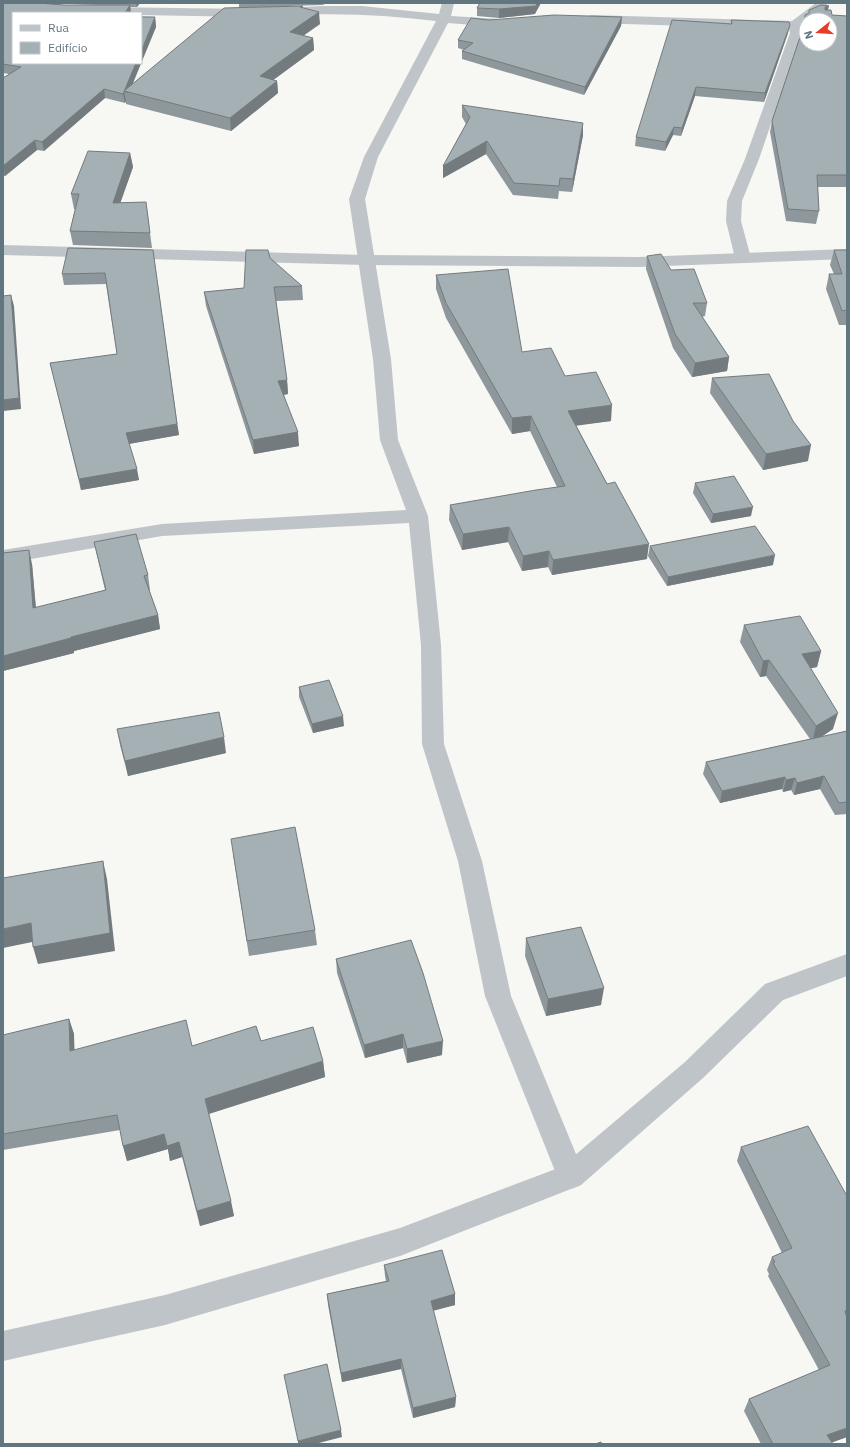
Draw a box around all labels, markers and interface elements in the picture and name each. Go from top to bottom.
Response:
legend [12,12,142,64]
north arrow [798,12,838,52]
text: Rua [48,20,69,35]
text: N [801,29,816,41]
text: Edifício [48,40,88,55]

